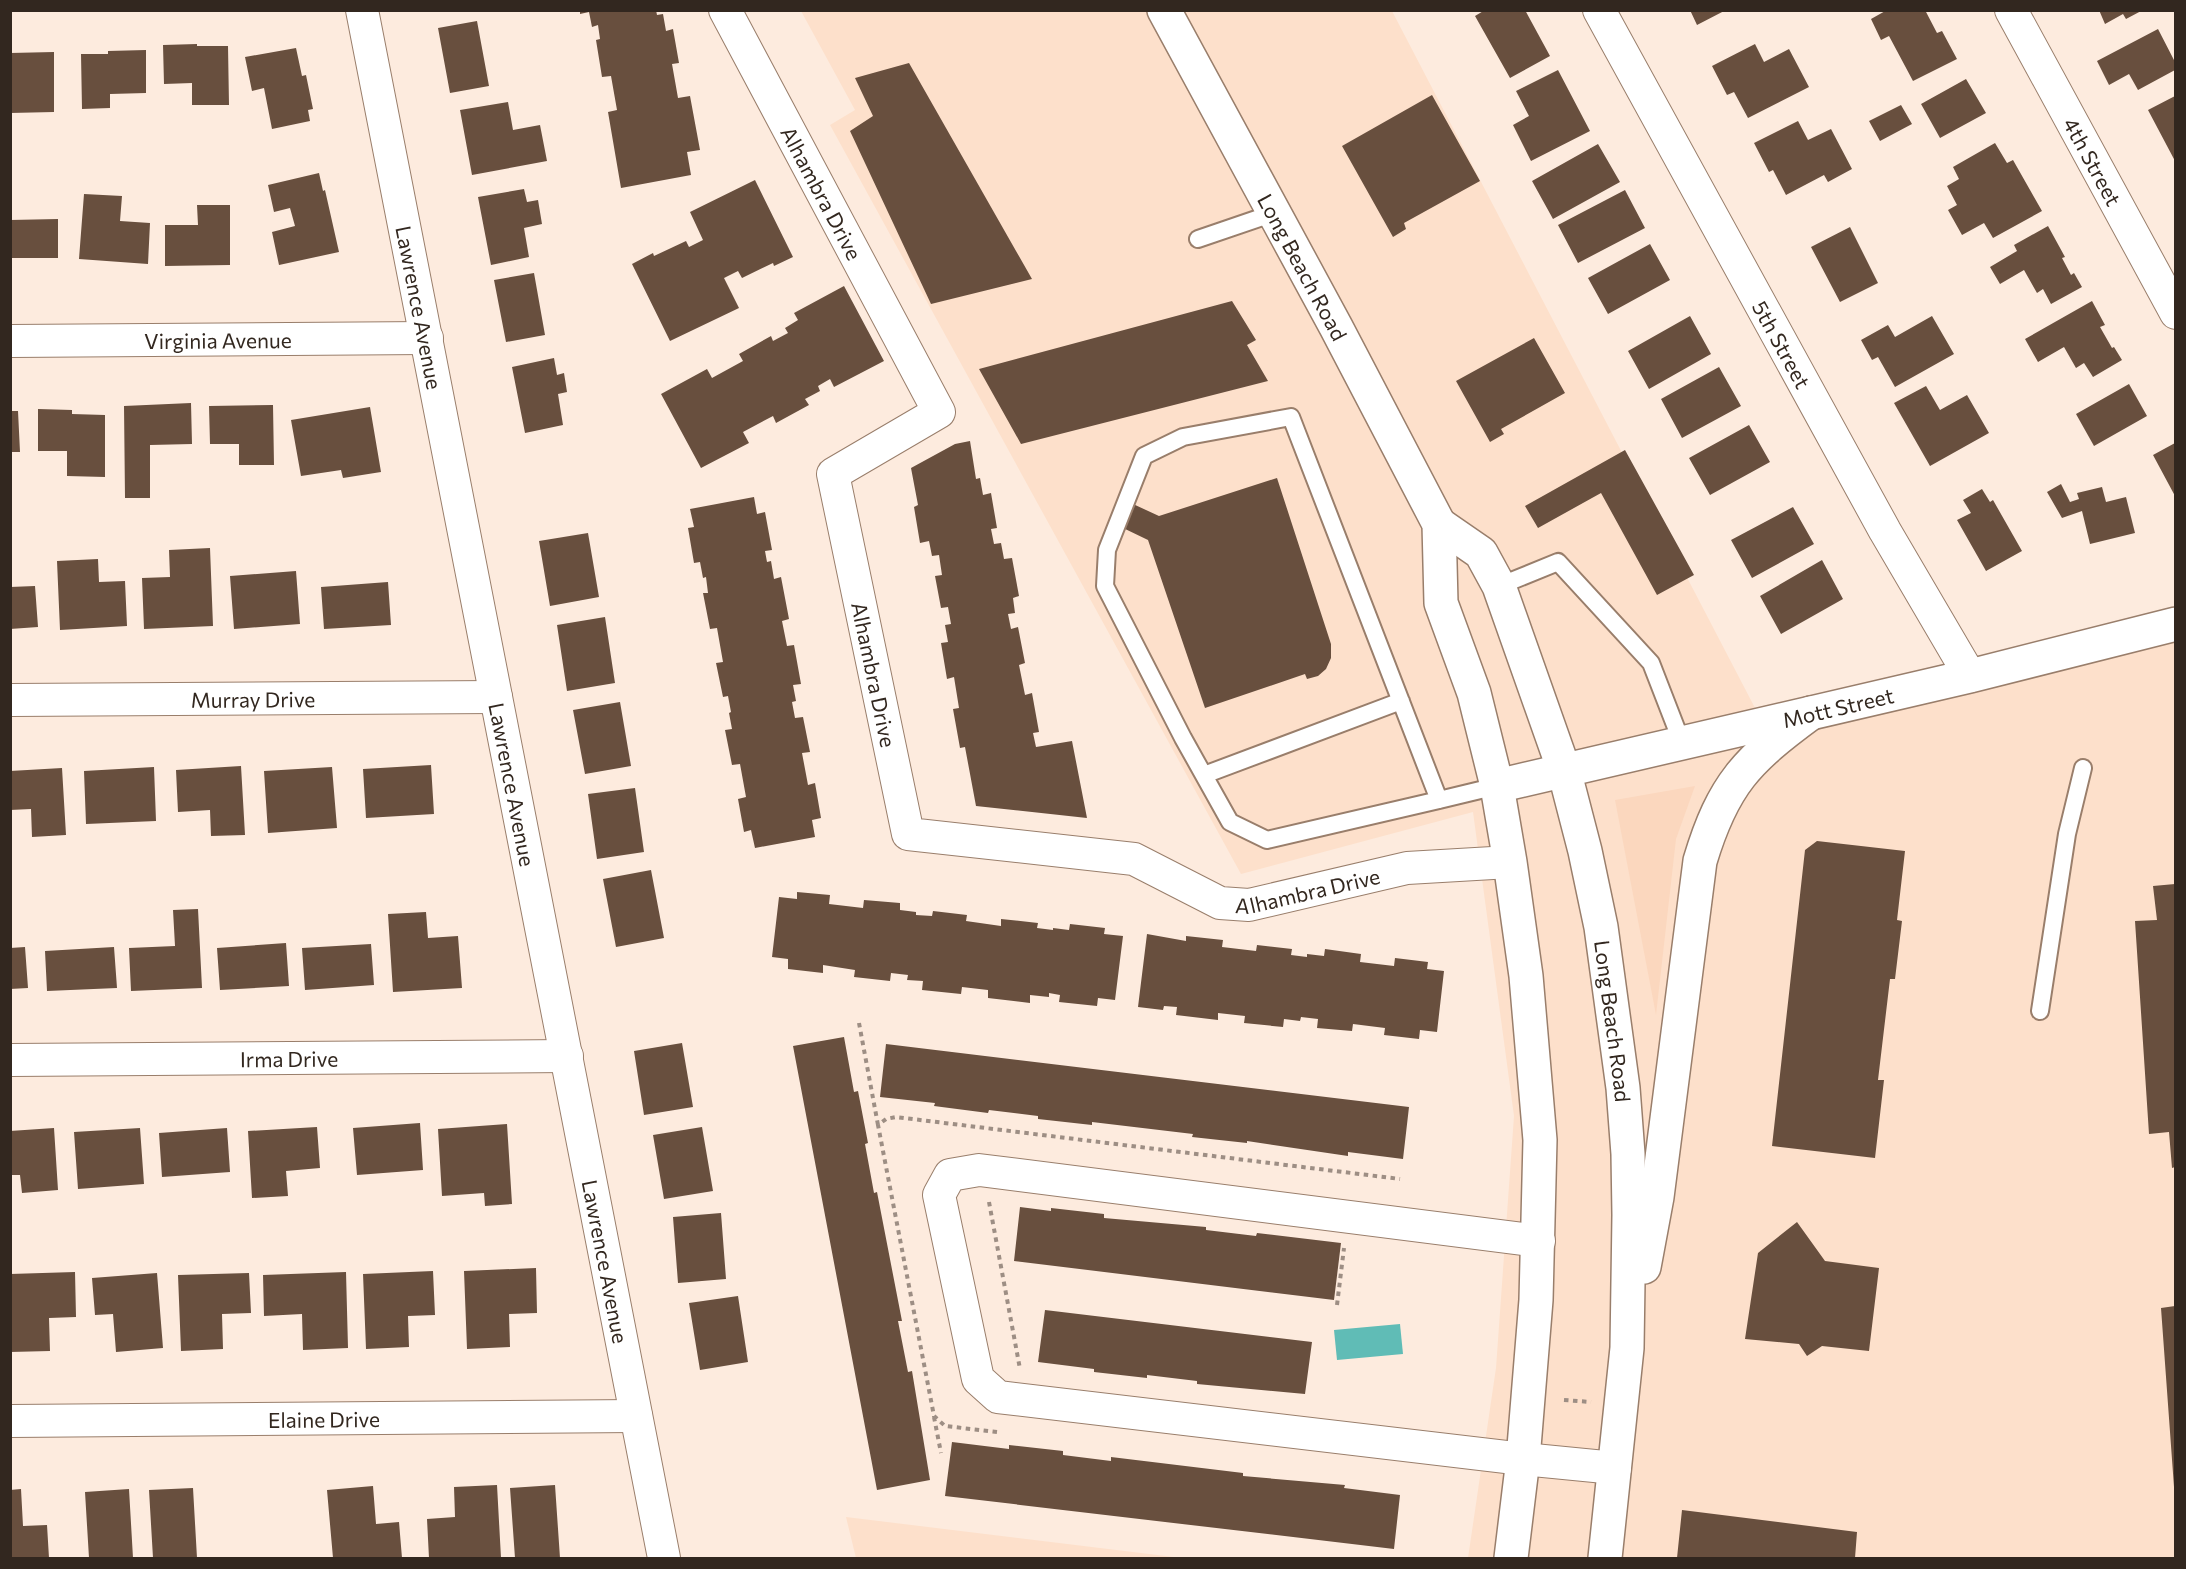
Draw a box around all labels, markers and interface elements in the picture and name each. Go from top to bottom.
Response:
street label: 4th Street [2059,113,2127,210]
street label: Alhambra Drive [777,122,868,264]
street label: Long Beach Road [1253,189,1353,344]
street label: Lawrence Avenue [392,223,448,391]
street label: 5th Street [1748,296,1816,392]
street label: Virginia Avenue [144,326,292,353]
street label: Alhambra Drive [847,600,902,749]
street label: Mott Street [1780,682,1896,732]
street label: Murray Drive [191,686,315,711]
street label: Lawrence Avenue [485,700,541,868]
street label: Alhambra Drive [1234,862,1382,918]
street label: Long Beach Road [1590,938,1637,1103]
street label: Irma Drive [240,1045,338,1071]
street label: Lawrence Avenue [578,1177,634,1345]
street label: Elaine Drive [268,1406,380,1431]

